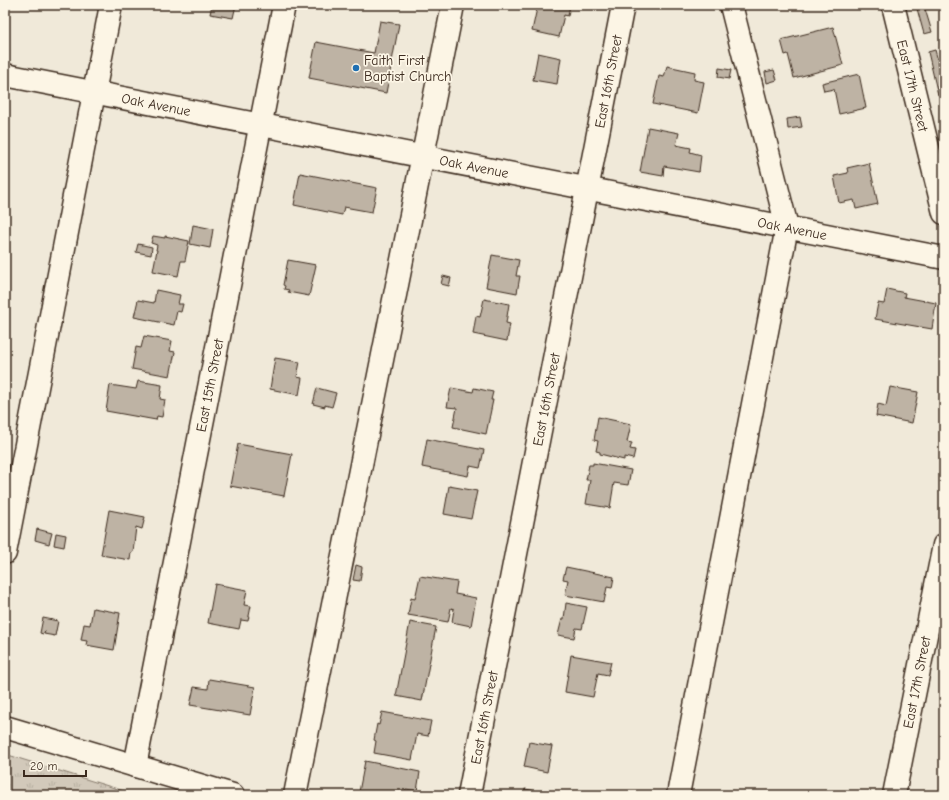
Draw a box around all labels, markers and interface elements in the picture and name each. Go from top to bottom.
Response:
street label: East 16th Street [591,32,626,130]
street label: East 17th Street [893,38,932,134]
place label: Faith First Baptist Church [364,52,452,85]
marker: Faith First Baptist Church [351,63,361,73]
street label: Oak Avenue [120,89,192,120]
street label: Oak Avenue [438,151,510,182]
street label: Oak Avenue [756,213,828,243]
street label: East 15th Street [192,336,227,433]
street label: East 16th Street [529,350,564,448]
street label: East 17th Street [899,634,934,730]
street label: East 16th Street [467,668,502,766]
scale bar [24,752,86,778]
text: 20 m [30,759,58,773]

